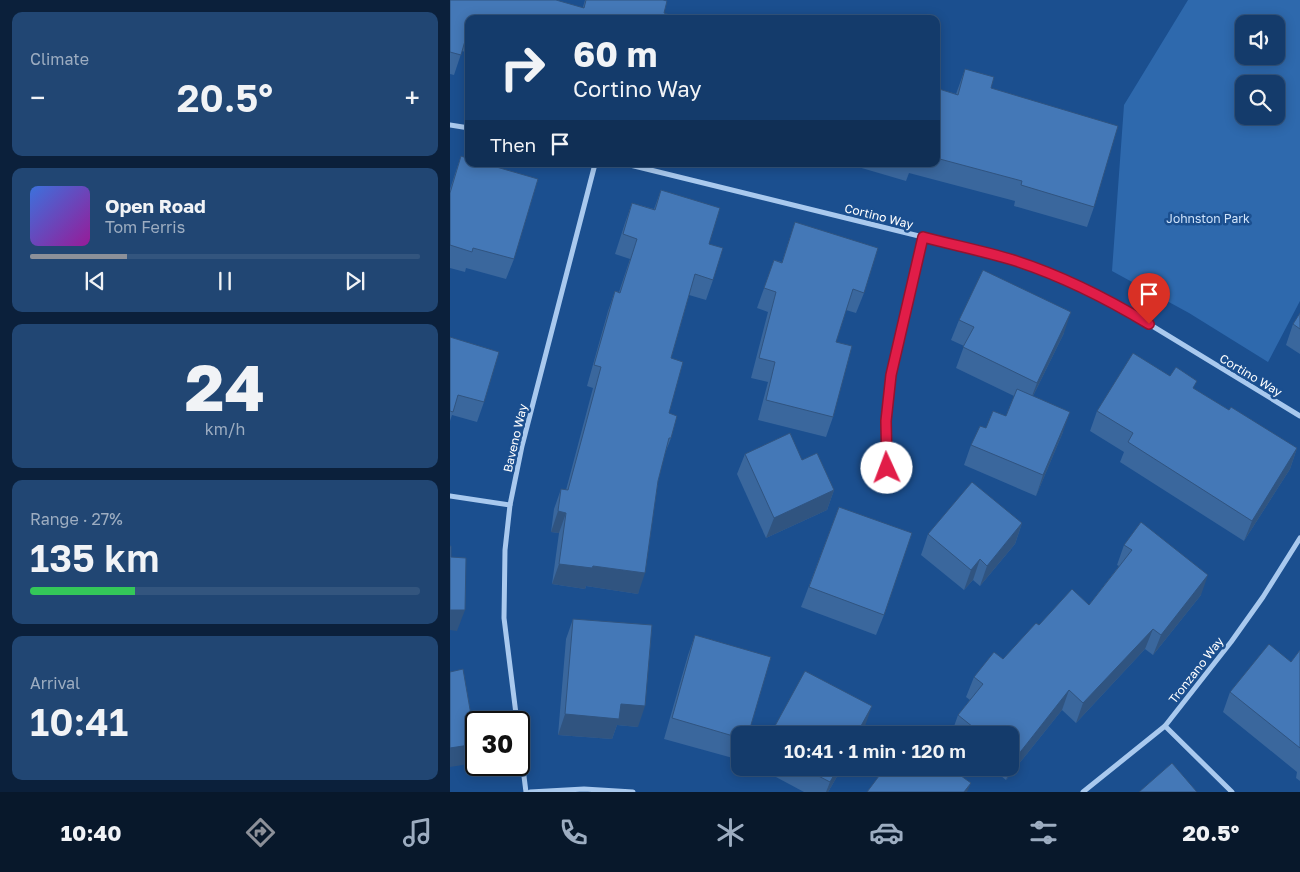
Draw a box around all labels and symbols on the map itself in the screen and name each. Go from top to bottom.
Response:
street label: Cortino Way [843,200,915,232]
park label: Johnston Park [1166,211,1250,226]
pin [1128,273,1170,324]
street label: Cortino Way [1217,350,1285,400]
street label: Baveno Way [500,402,530,474]
position arrow [860,441,912,493]
street label: Tronzano Way [1165,634,1227,706]
speed limit sign: 30 [465,711,530,776]

